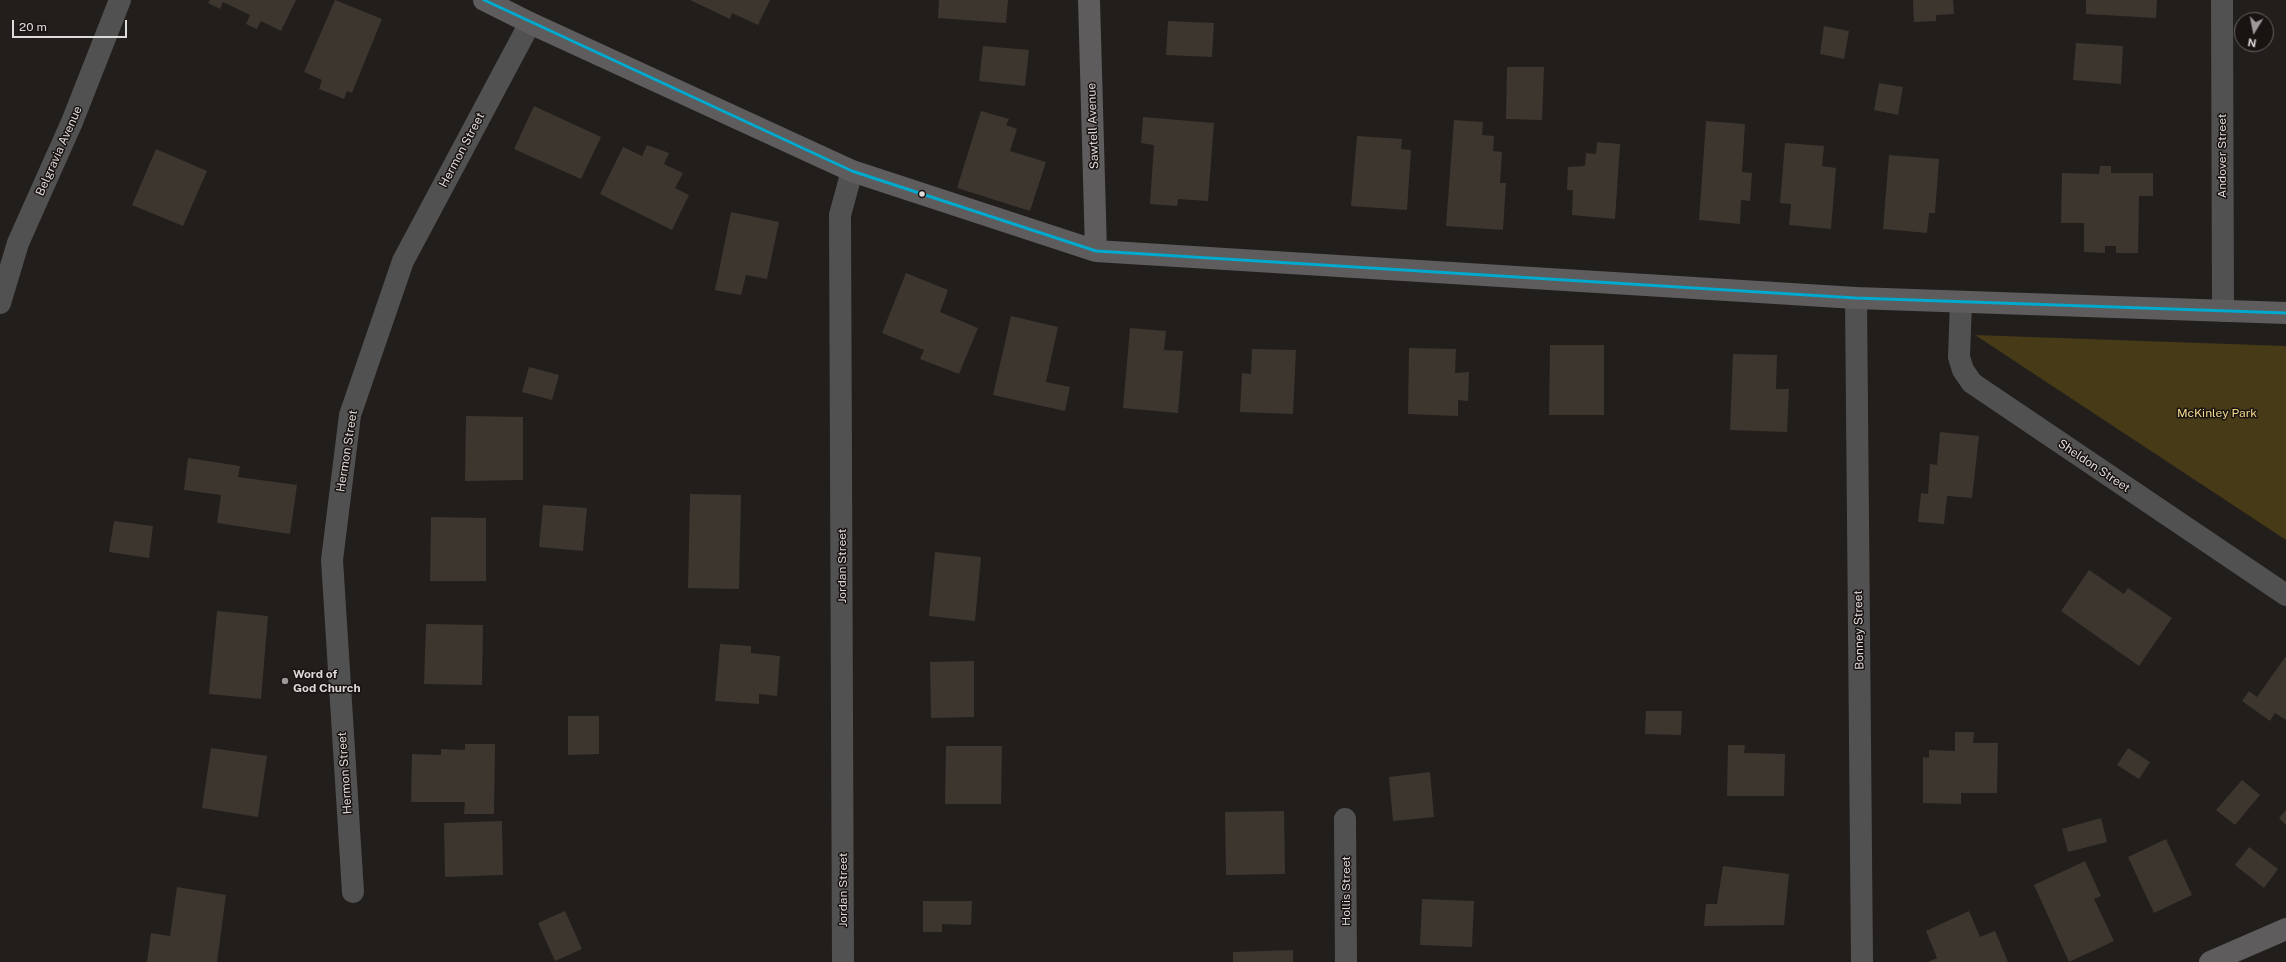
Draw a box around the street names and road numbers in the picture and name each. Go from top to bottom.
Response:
street label: Sawtell Avenue [1084,83,1102,169]
street label: Belgravia Avenue [33,104,85,198]
street label: Hermon Street [436,110,488,190]
street label: Andover Street [2215,114,2229,198]
street label: Hermon Street [333,409,361,493]
street label: Sheldon Street [2055,437,2133,495]
street label: Jordan Street [835,529,849,603]
street label: Bonney Street [1851,590,1867,670]
street label: Hermon Street [335,731,355,815]
street label: Jordan Street [836,853,850,927]
street label: Hollis Street [1339,856,1353,926]

